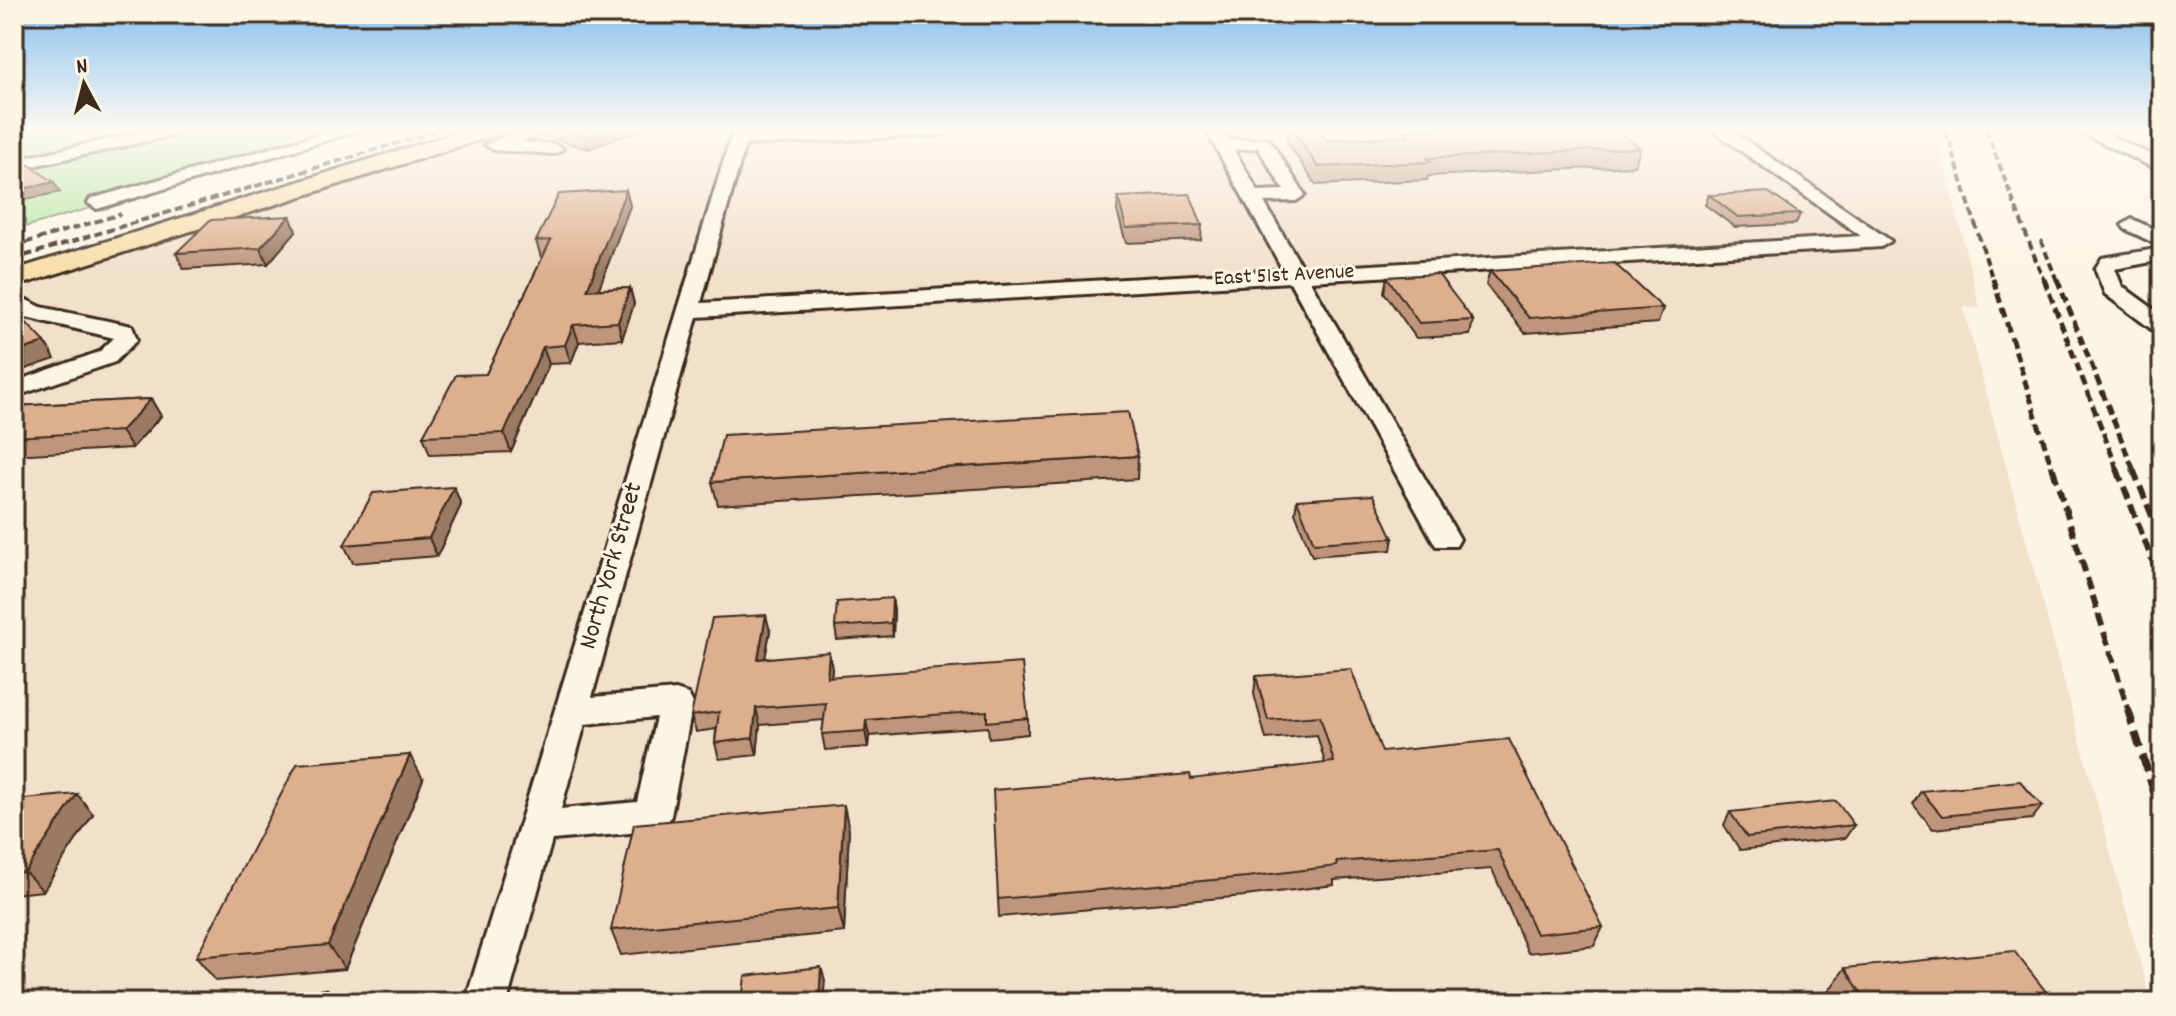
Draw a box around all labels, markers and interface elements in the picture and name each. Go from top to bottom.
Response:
north arrow [44,44,124,124]
text: N [75,52,89,84]
street label: East 51st Avenue [1213,257,1355,295]
street label: North York Street [571,478,654,654]

